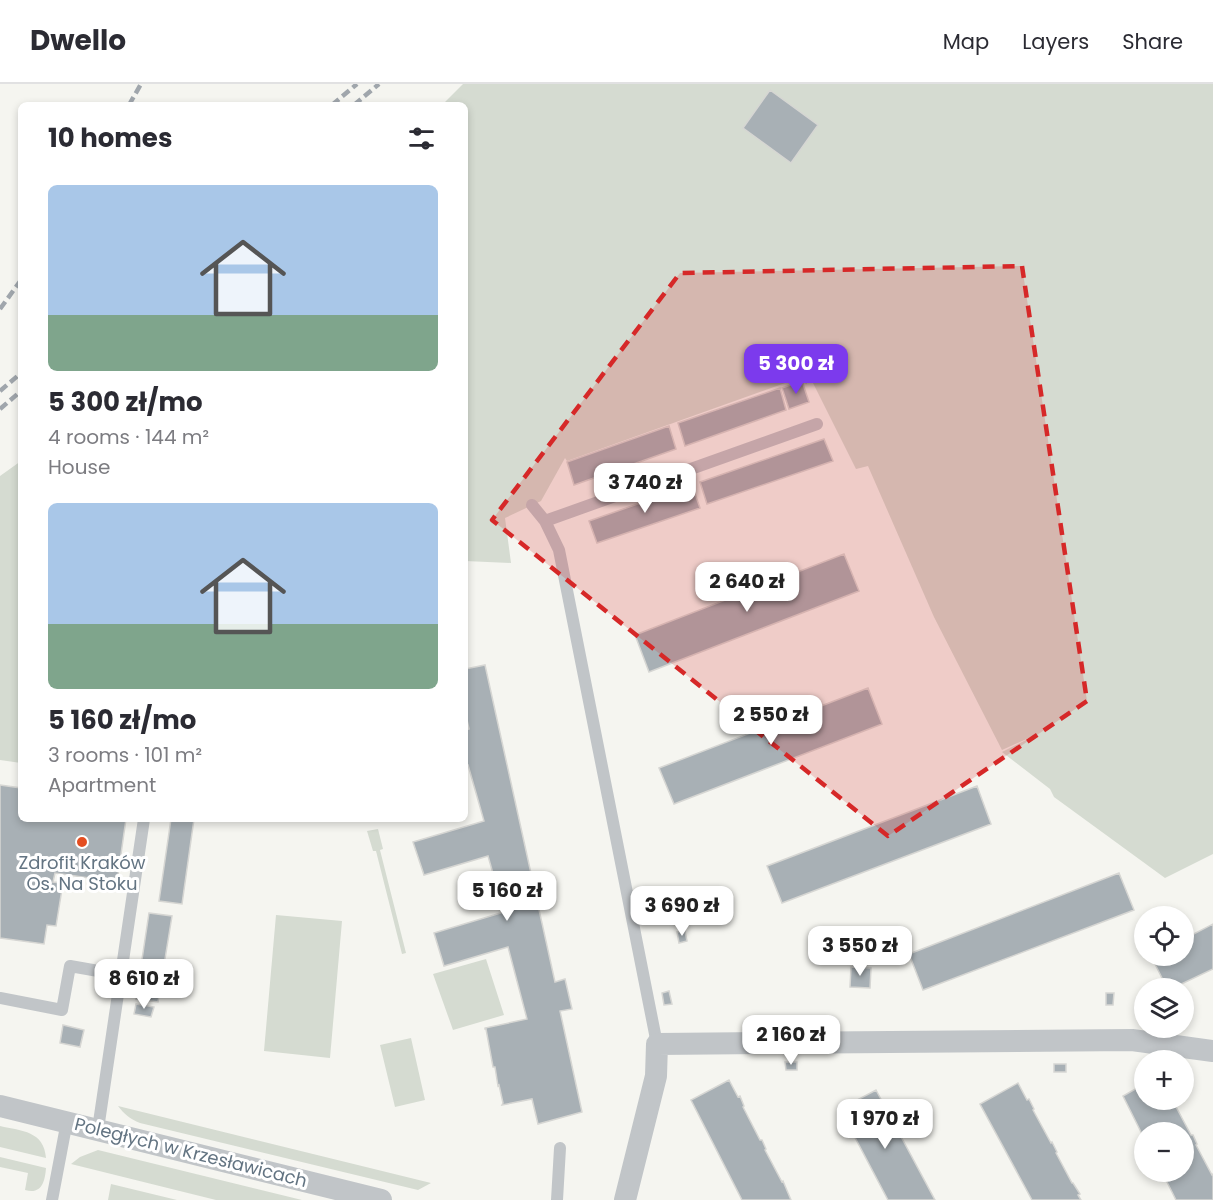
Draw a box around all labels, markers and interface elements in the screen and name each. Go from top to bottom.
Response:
text: Dwello [30,21,126,60]
text: Map [943,27,989,56]
text: Layers [1022,27,1089,56]
text: Share [1122,27,1183,56]
text: 10 homes [48,120,172,156]
icon: filters [405,122,438,155]
icon: home [189,224,297,332]
pin: 5 300 zł [734,344,858,395]
text: 5 300 zł [758,349,834,377]
text: 5 300 zł/mo [48,384,203,420]
text: 4 rooms · 144 m² [48,423,209,451]
text: House [48,453,110,481]
pin: 3 740 zł [583,463,707,514]
text: 3 740 zł [608,468,682,496]
icon: home [189,542,297,650]
pin: 2 640 zł [685,562,809,613]
text: 2 640 zł [709,567,785,595]
pin: 2 550 zł [709,695,833,746]
text: 2 550 zł [733,700,809,728]
text: 5 160 zł/mo [48,702,196,738]
text: 3 rooms · 101 m² [48,741,202,769]
text: Apartment [48,771,156,799]
marker: Zdrofit Kraków Os. Na Stoku [75,835,89,849]
place label: Zdrofit Kraków Os. Na Stoku [18,850,146,896]
pin: 5 160 zł [445,871,569,922]
text: 5 160 zł [471,876,543,904]
pin: 3 690 zł [620,886,744,937]
text: 3 690 zł [645,891,720,919]
map controls [1134,906,1194,1182]
button: locate [1134,906,1194,966]
pin: 3 550 zł [798,926,922,977]
text: 3 550 zł [822,931,898,959]
pin: 8 610 zł [82,959,206,1010]
text: 8 610 zł [108,964,180,992]
button: layers [1134,978,1194,1038]
pin: 2 160 zł [729,1015,853,1066]
text: 2 160 zł [756,1020,826,1048]
button: + [1134,1050,1194,1110]
pin: 1 970 zł [823,1099,947,1150]
text: 1 970 zł [851,1104,919,1132]
street label: Poległych w Krzesławicach [72,1111,310,1193]
button: − [1134,1122,1194,1182]

